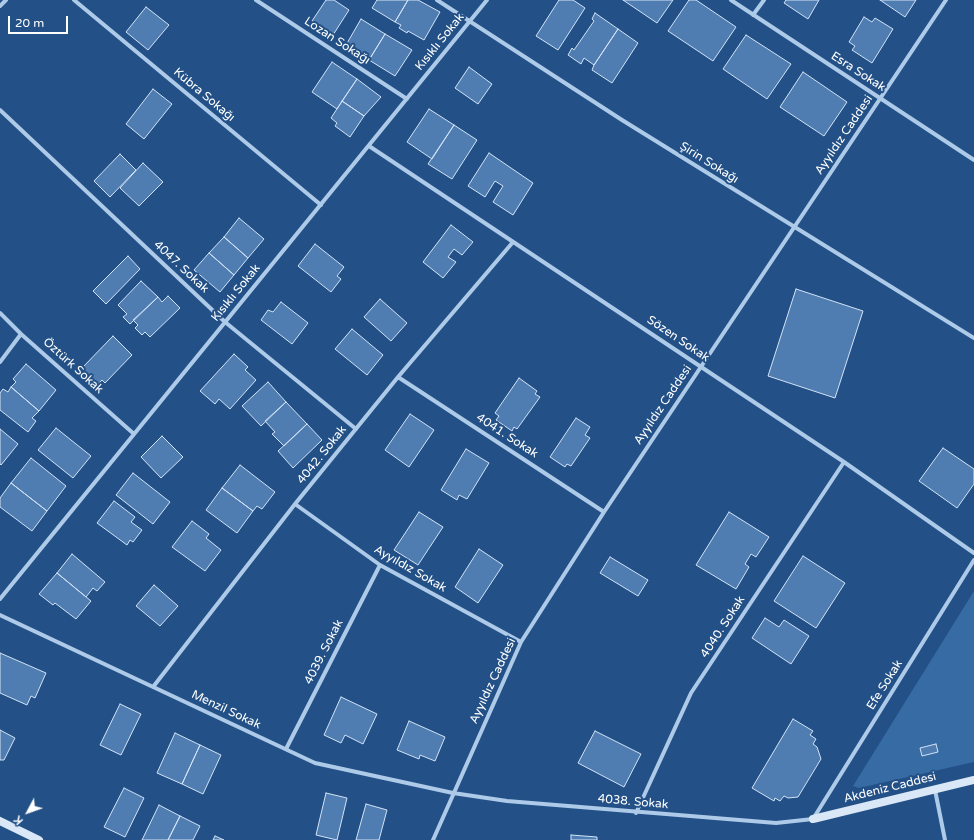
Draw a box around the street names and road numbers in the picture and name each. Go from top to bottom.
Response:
street label: Kısıklı Sokak [412,10,468,74]
street label: Lozan Sokağı [301,14,373,68]
street label: Esra Sokak [828,49,888,95]
street label: Kübra Sokağı [170,65,238,125]
street label: Ayyıldız Caddesi [812,93,876,177]
street label: Şirin Sokağı [677,139,741,187]
street label: 4047. Sokak [150,238,212,296]
street label: Kısıklı Sokak [208,261,264,325]
street label: Sözen Sokak [644,313,712,365]
street label: Öztürk Sokak [40,335,106,397]
street label: Ayyıldız Caddesi [631,363,695,447]
street label: 4041. Sokak [473,411,541,461]
street label: 4042. Sokak [294,423,350,487]
street label: Ayyıldız Sokak [371,542,449,596]
street label: 4040. Sokak [698,593,748,661]
street label: 4039. Sokak [302,617,346,687]
street label: Ayyıldız Caddesi [467,636,519,726]
street label: Efe Sokak [864,657,906,713]
street label: Menzil Sokak [189,688,263,732]
street label: Akdeniz Caddesi [842,770,938,806]
street label: 4038. Sokak [597,792,669,812]

